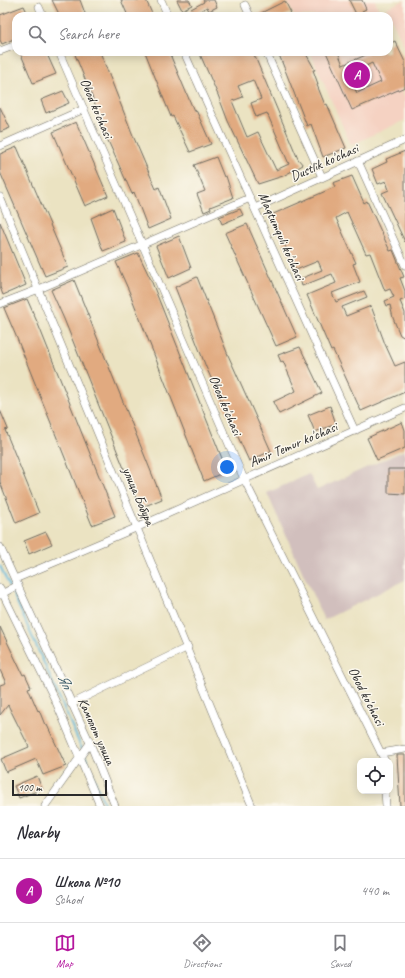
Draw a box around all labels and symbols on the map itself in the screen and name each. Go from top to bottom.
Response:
pin: A [344,60,370,90]
street label: Obod ko'chasi [76,76,118,143]
street label: Dustlik ko'chasi [288,139,363,185]
street label: Maqtumquli ko'chasi [255,190,309,285]
street label: Obod ko'chasi [205,373,247,440]
street label: Amir Temur ko'chasi [247,417,342,471]
your location [217,457,237,477]
street label: улица Бобура [118,464,159,529]
street label: Obod ko'chasi [345,664,390,730]
water label: Яп [53,671,77,694]
street label: Камолот улица [74,695,119,769]
scale bar [12,778,107,797]

